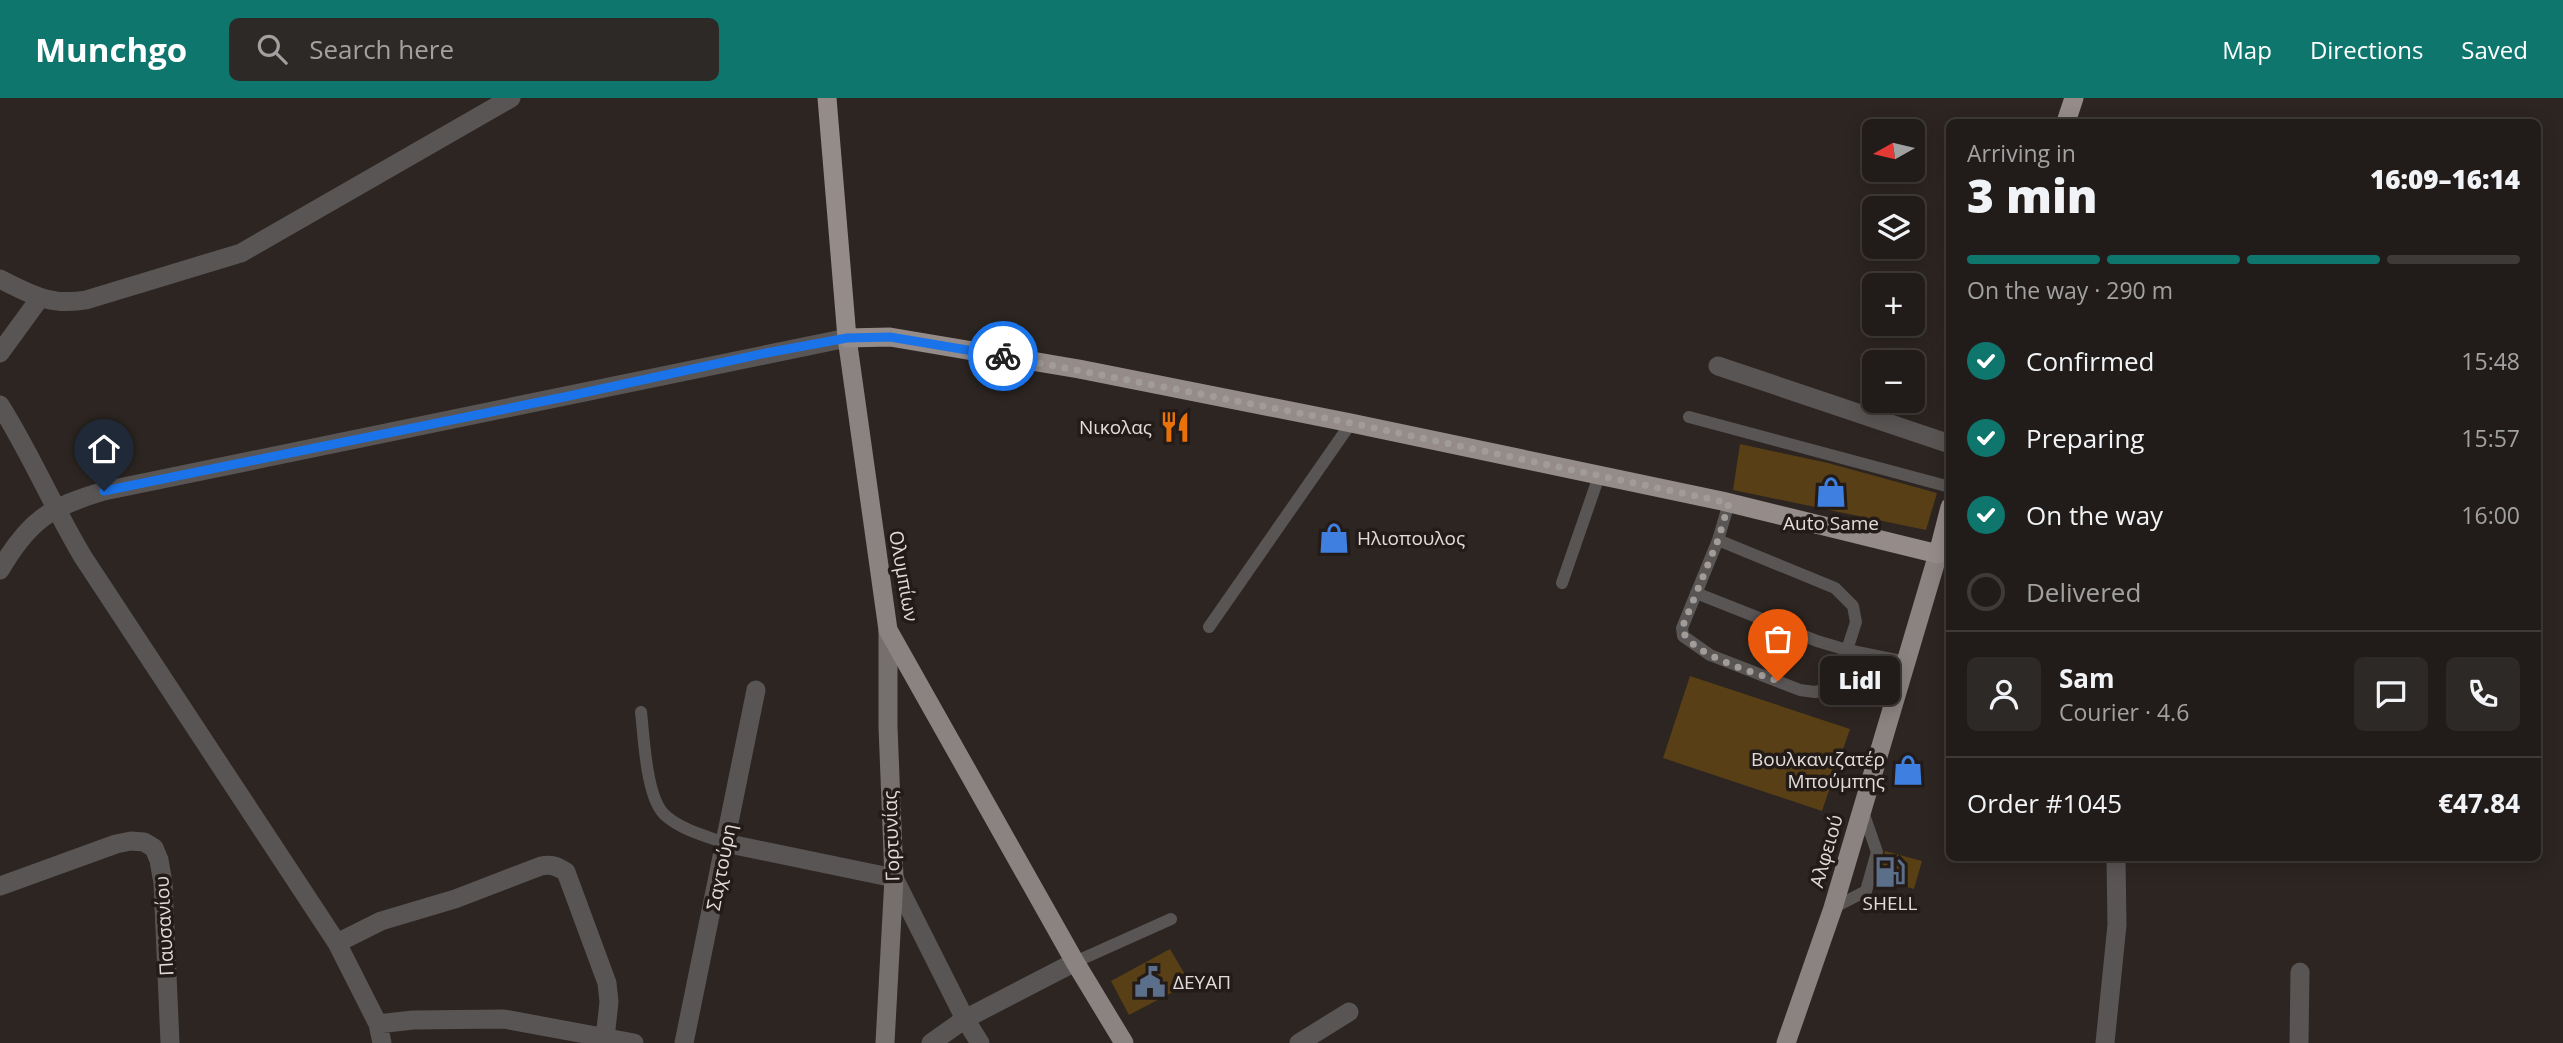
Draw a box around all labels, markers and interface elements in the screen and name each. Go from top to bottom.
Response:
search box [229,18,719,81]
text: Munchgo [35,27,187,72]
icon: search [253,30,291,68]
text: Search here [309,31,454,67]
text: Map [2222,33,2272,66]
text: Directions [2310,33,2423,66]
text: Saved [2461,33,2528,66]
north arrow [1862,119,1925,182]
map controls [1862,119,1925,413]
text: Arriving in [1967,137,2076,169]
text: 16:09–16:14 [2370,161,2520,197]
text: 3 min [1967,164,2098,226]
button: layers [1862,196,1925,259]
button: + [1862,273,1925,336]
text: On the way · 290 m [1967,274,2173,306]
courier [968,321,1038,391]
icon: bike [984,337,1022,375]
icon: check [1967,342,2005,380]
text: Confirmed [2026,343,2154,379]
text: 15:48 [2461,345,2520,377]
button: − [1862,350,1925,413]
restaurant icon: Νικολας [1158,410,1192,444]
place label: Νικολας [1079,414,1152,440]
pin [74,419,134,491]
icon: check [1967,419,2005,457]
text: Preparing [2026,420,2144,456]
text: 15:57 [2461,422,2520,454]
icon: home [85,430,123,468]
shop icon: Auto Same [1814,475,1848,509]
icon: check [1967,496,2005,534]
text: On the way [2026,497,2163,533]
text: 16:00 [2461,499,2520,531]
place label: Auto Same [1783,510,1879,536]
shop icon: Ηλιοπουλος [1317,521,1351,555]
place label: Ηλιοπουλος [1357,525,1465,551]
street label: Ολυμπίων [883,528,925,624]
text: Delivered [2026,574,2141,610]
pin [1748,609,1808,681]
icon: bag [1759,620,1797,658]
callout: Lidl [1820,656,1900,706]
button: person [1967,657,2041,731]
button: chat [2354,657,2428,731]
button: phone [2446,657,2520,731]
text: Sam [2059,660,2115,696]
text: Lidl [1838,664,1882,696]
text: Courier · 4.6 [2059,696,2189,728]
place label: Βουλκανιζατέρ Μπούμπης [1751,746,1885,794]
shop icon: Βουλκανιζατέρ Μπούμπης [1891,753,1925,787]
text: Order #1045 [1967,785,2122,821]
text: €47.84 [2438,785,2520,821]
street label: Γορτυνίας [876,790,906,882]
street label: Αλφειού [1803,812,1849,890]
street label: Σαχτούρη [700,821,742,913]
fuel station icon: SHELL [1873,855,1907,889]
street label: Παυσανίου [148,875,180,977]
place label: SHELL [1863,890,1917,916]
public building icon: ΔΕΥΑΠ [1133,965,1167,999]
place label: ΔΕΥΑΠ [1173,969,1231,995]

